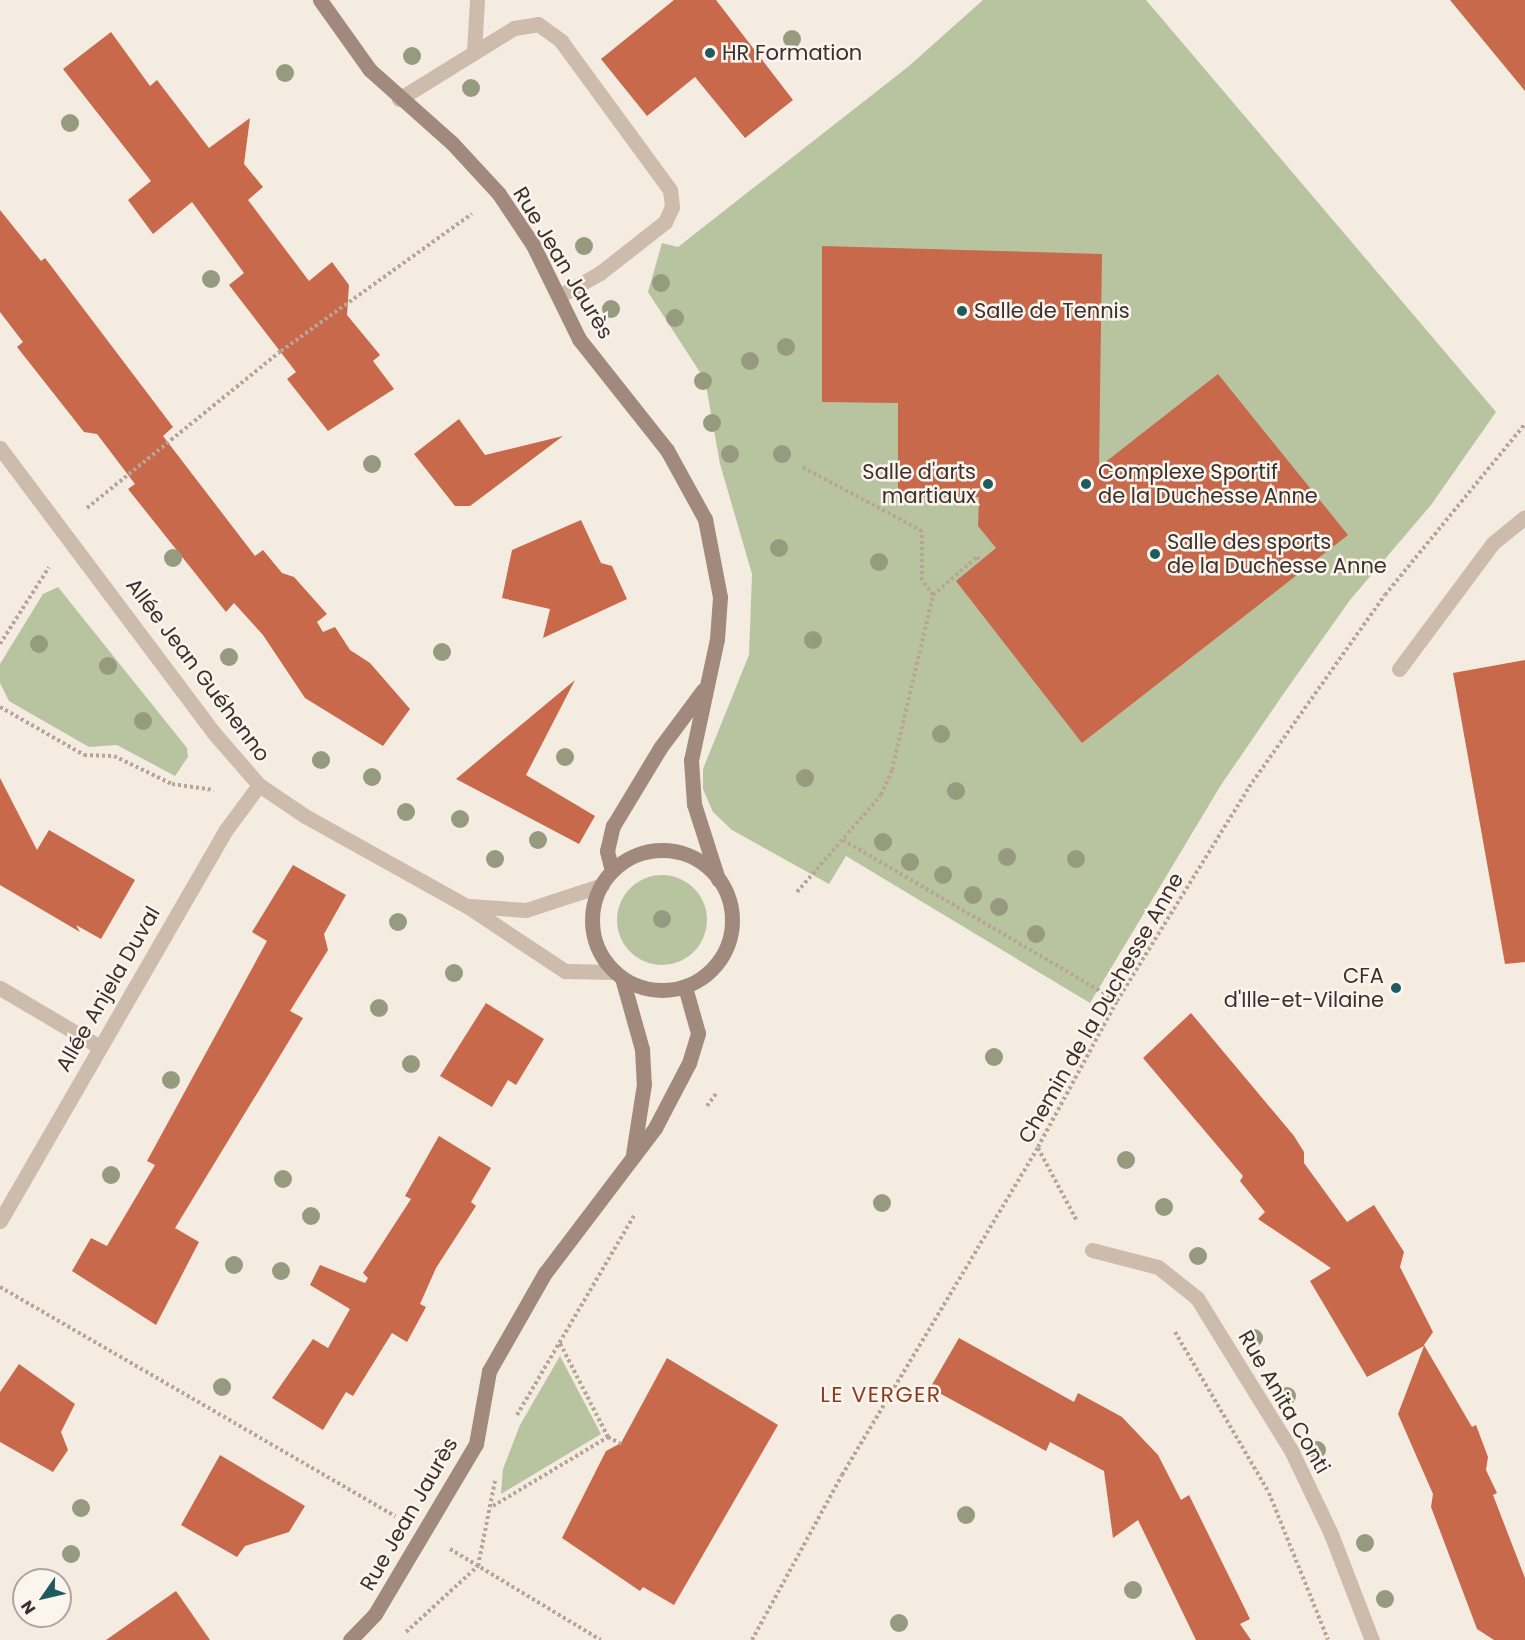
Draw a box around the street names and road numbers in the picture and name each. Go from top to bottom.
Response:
street label: Rue Jean Jaurès [508,182,618,344]
street label: Allée Jean Guéhenno [121,573,275,767]
street label: Chemin de la Duchesse Anne [1013,868,1189,1148]
street label: Allée Anjela Duval [50,902,166,1076]
street label: Rue Anita Conti [1233,1326,1335,1478]
street label: Rue Jean Jaurès [355,1433,463,1595]

